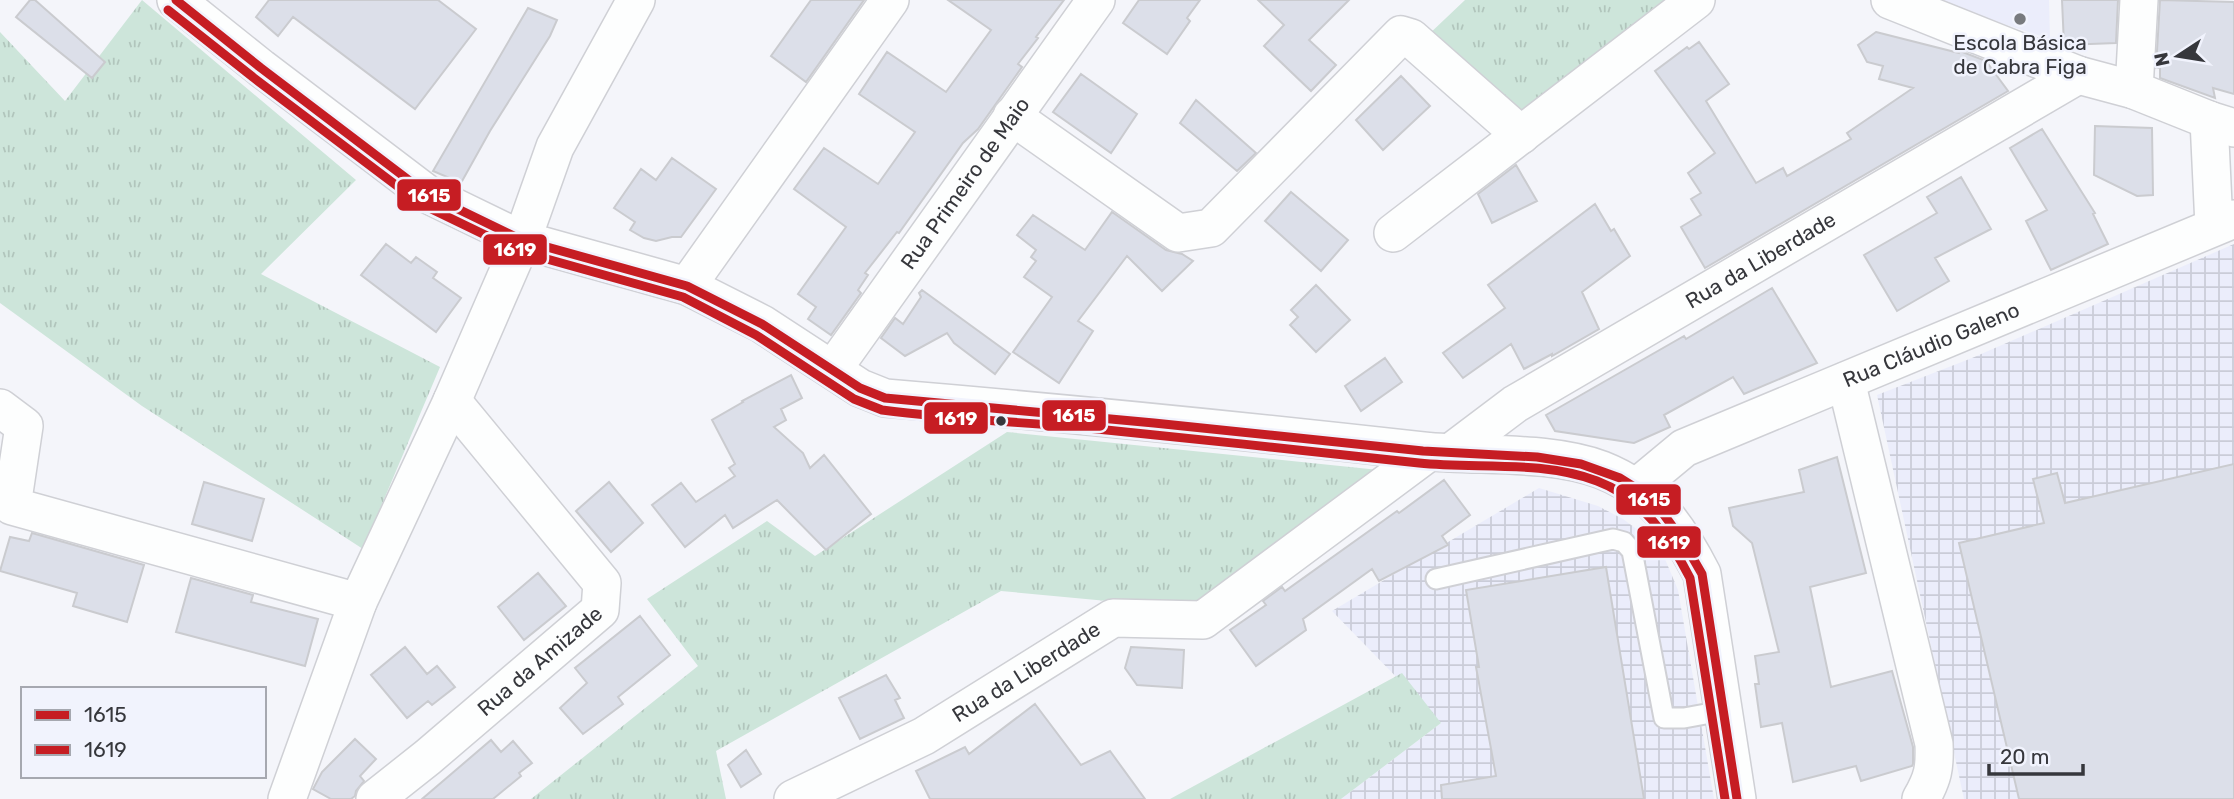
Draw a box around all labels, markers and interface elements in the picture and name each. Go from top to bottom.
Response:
marker: Escola Básica de Cabra Figa [2012,11,2028,27]
north arrow [2143,21,2213,91]
place label: Escola Básica de Cabra Figa [1953,30,2087,79]
text: N [2149,50,2175,69]
street label: Rua Primeiro de Maio [895,92,1035,274]
line badge: 1615 [396,178,462,212]
text: 1615 [407,184,451,207]
street label: Rua da Liberdade [1681,206,1840,314]
line badge: 1619 [482,233,548,266]
text: 1619 [493,238,537,261]
street label: Rua Cláudio Galeno [1839,297,2023,392]
line badge: 1615 [1041,399,1107,432]
line badge: 1619 [923,401,989,435]
text: 1615 [1052,404,1096,427]
text: 1619 [934,407,978,430]
unlabelled marker [994,414,1008,428]
line badge: 1615 [1615,483,1682,516]
text: 1615 [1627,488,1671,511]
line badge: 1619 [1636,525,1702,559]
text: 1619 [1647,531,1691,554]
street label: Rua da Amizade [472,601,607,721]
street label: Rua da Liberdade [947,616,1105,727]
legend [21,687,266,778]
text: 1615 [84,702,127,727]
scale bar [1989,732,2084,776]
text: 1619 [84,737,127,762]
text: 20 m [2000,744,2049,769]

